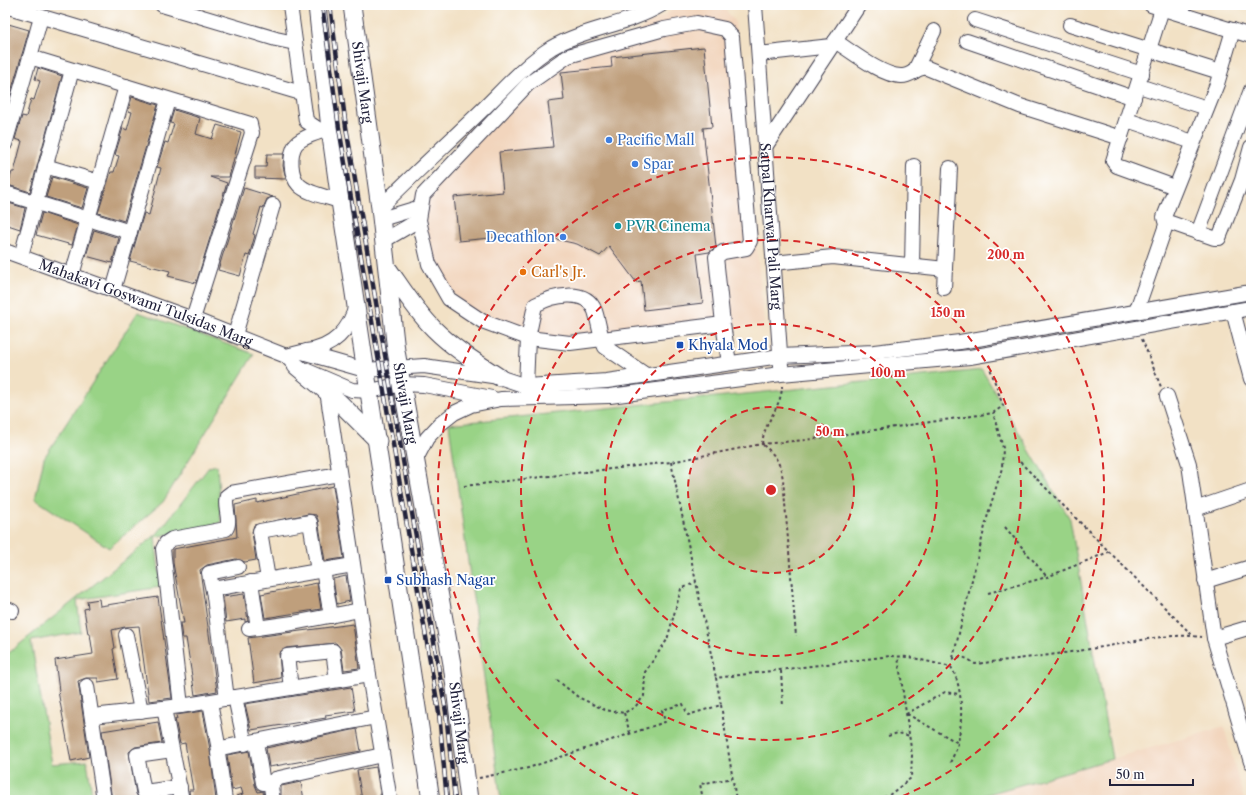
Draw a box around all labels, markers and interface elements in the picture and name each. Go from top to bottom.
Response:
street label: Shivaji Marg [348,40,377,125]
place label: Pacific Mall [617,131,695,149]
marker: Pacific Mall [604,135,614,145]
street label: Satpal Kharwal Pali Marg [756,142,786,311]
place label: Spar [643,155,673,173]
marker: Spar [630,159,640,169]
place label: PVR Cinema [626,217,711,235]
marker: PVR Cinema [613,221,623,231]
place label: Decathlon [486,228,555,246]
marker: Decathlon [558,232,568,242]
text: 200 m [987,247,1025,262]
street label: Mahakavi Goswami Tulsidas Marg [36,255,256,351]
place label: Carl's Jr. [531,263,586,281]
marker: Carl's Jr. [518,267,528,277]
text: 150 m [931,305,965,320]
place label: Khyala Mod [688,336,769,354]
marker: Khyala Mod [675,340,685,350]
street label: Shivaji Marg [389,361,422,446]
text: 100 m [870,365,906,380]
text: 50 m [815,424,845,439]
centre of rings [764,483,778,497]
place label: Subhash Nagar [396,571,496,589]
marker: Subhash Nagar [383,575,393,585]
street label: Shivaji Marg [445,681,473,765]
scale bar [1110,761,1193,787]
text: 50 m [1116,767,1145,782]

